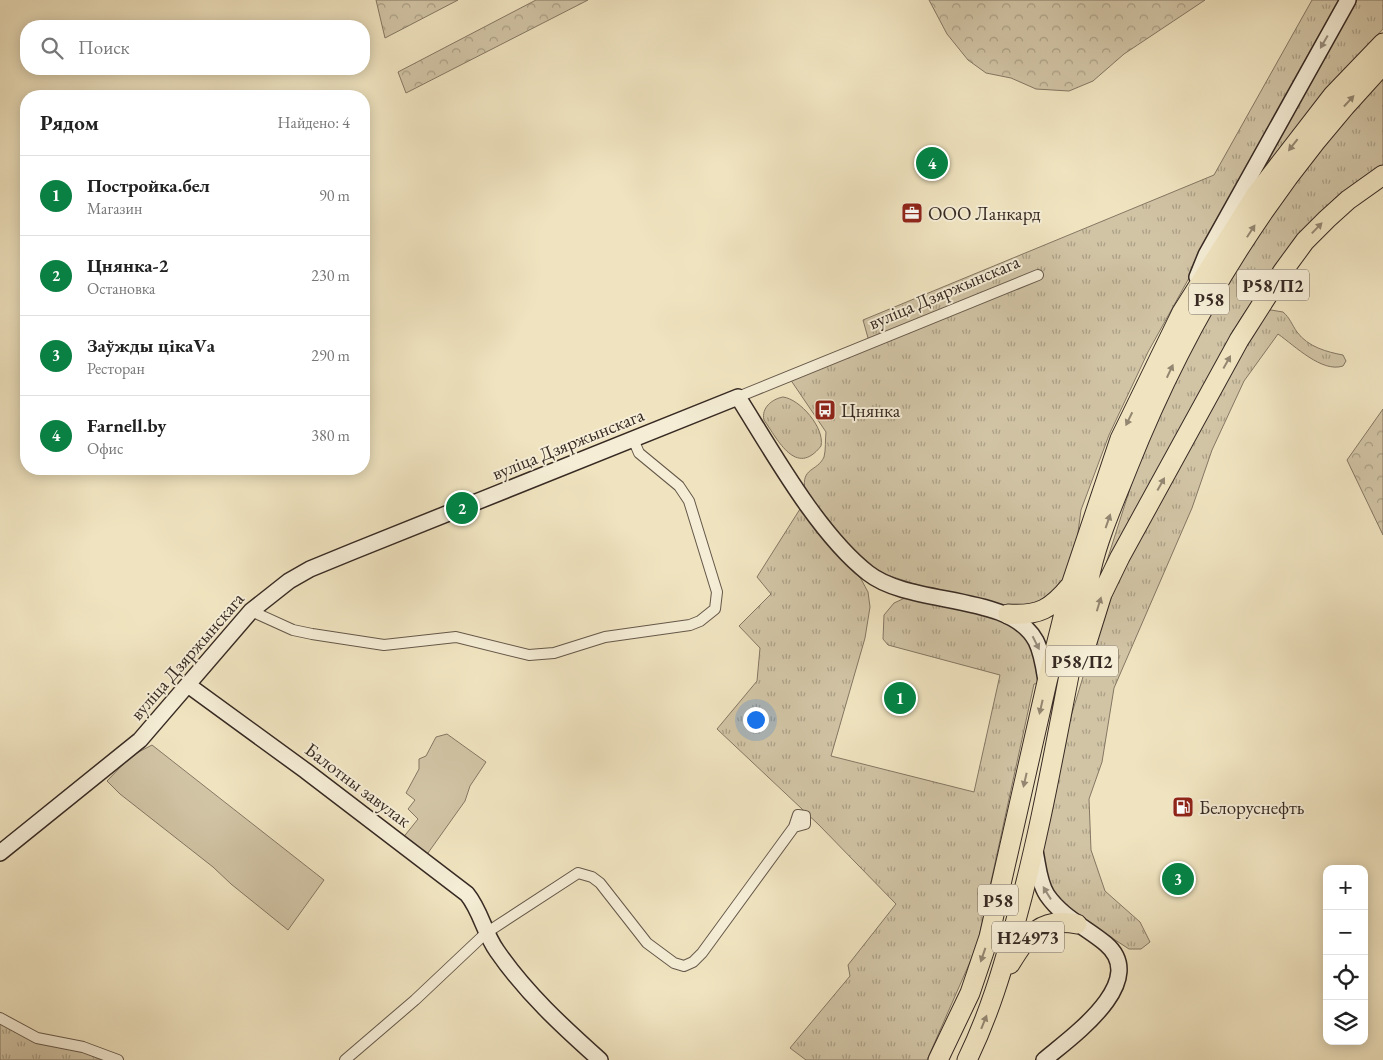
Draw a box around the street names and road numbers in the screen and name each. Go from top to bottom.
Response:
street label: вуліца Дзяржынскага [865,249,1024,335]
road number: Р58/П2 [1237,270,1309,300]
road number: Р58 [1189,284,1229,314]
street label: вуліца Дзяржынскага [488,402,648,486]
street label: вуліца Дзяржынскага [124,586,250,725]
road number: Р58/П2 [1046,646,1118,676]
street label: Балотны завулак [300,737,416,833]
road number: Р58 [978,884,1018,916]
road number: Н24973 [992,922,1064,952]

